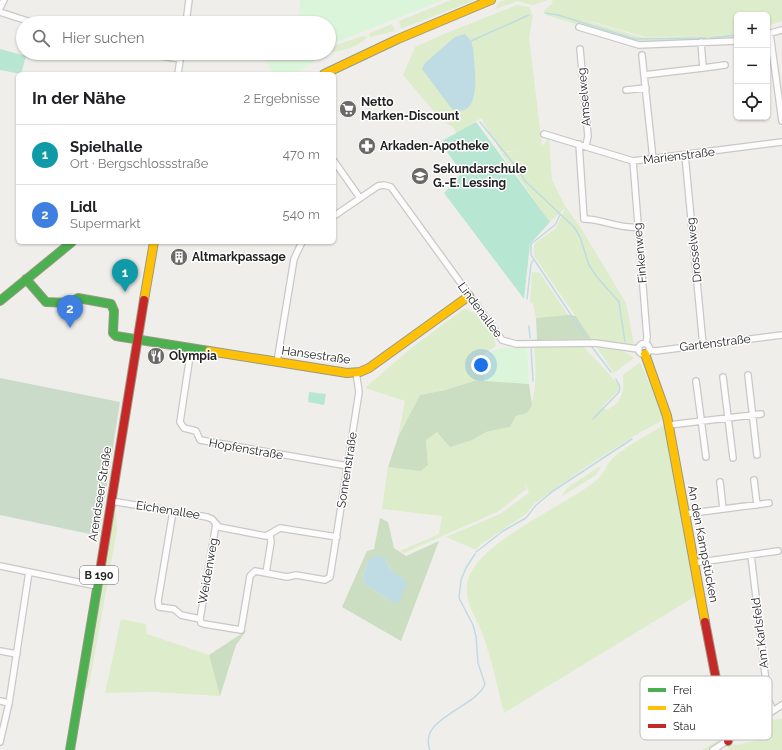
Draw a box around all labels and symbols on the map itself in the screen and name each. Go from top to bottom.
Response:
street label: Amselweg [574,67,594,127]
place label: Netto Marken-Discount [361,95,460,123]
supermarket icon: Netto Marken-Discount [338,99,358,119]
pharmacy icon: Arkaden-Apotheke [357,136,377,156]
place label: Arkaden-Apotheke [380,139,489,153]
street label: Marienstraße [642,145,716,167]
place label: Sekundarschule G.-E. Lessing [433,162,527,190]
school or university icon: Sekundarschule G.-E. Lessing [410,166,430,186]
street label: Drosselweg [684,217,704,283]
street label: Finkenweg [630,222,650,284]
building icon: Altmarkpassage [169,247,189,267]
place label: Altmarkpassage [192,250,286,264]
pin: 1 [112,259,138,292]
street label: Lindenallee [455,280,505,340]
pin: 2 [57,295,83,328]
street label: Gartenstraße [679,332,751,354]
street label: Hansestraße [281,343,351,367]
restaurant icon: Olympia [146,346,166,366]
place label: Olympia [169,349,217,363]
your location [471,355,491,375]
street label: Sonnenstraße [334,431,360,509]
street label: Hopfenstraße [208,436,284,462]
street label: Arendseer Straße [86,445,114,543]
street label: An den Kampstücken [685,484,721,604]
street label: Eichenallee [135,498,201,522]
street label: Weidenweg [195,537,221,605]
road number: B 190 [80,566,118,584]
street label: Am Karlsfeld [749,597,771,669]
legend [640,676,772,740]
text: Frei [673,684,692,697]
text: Zäh [673,702,692,715]
text: Stau [673,720,696,733]

